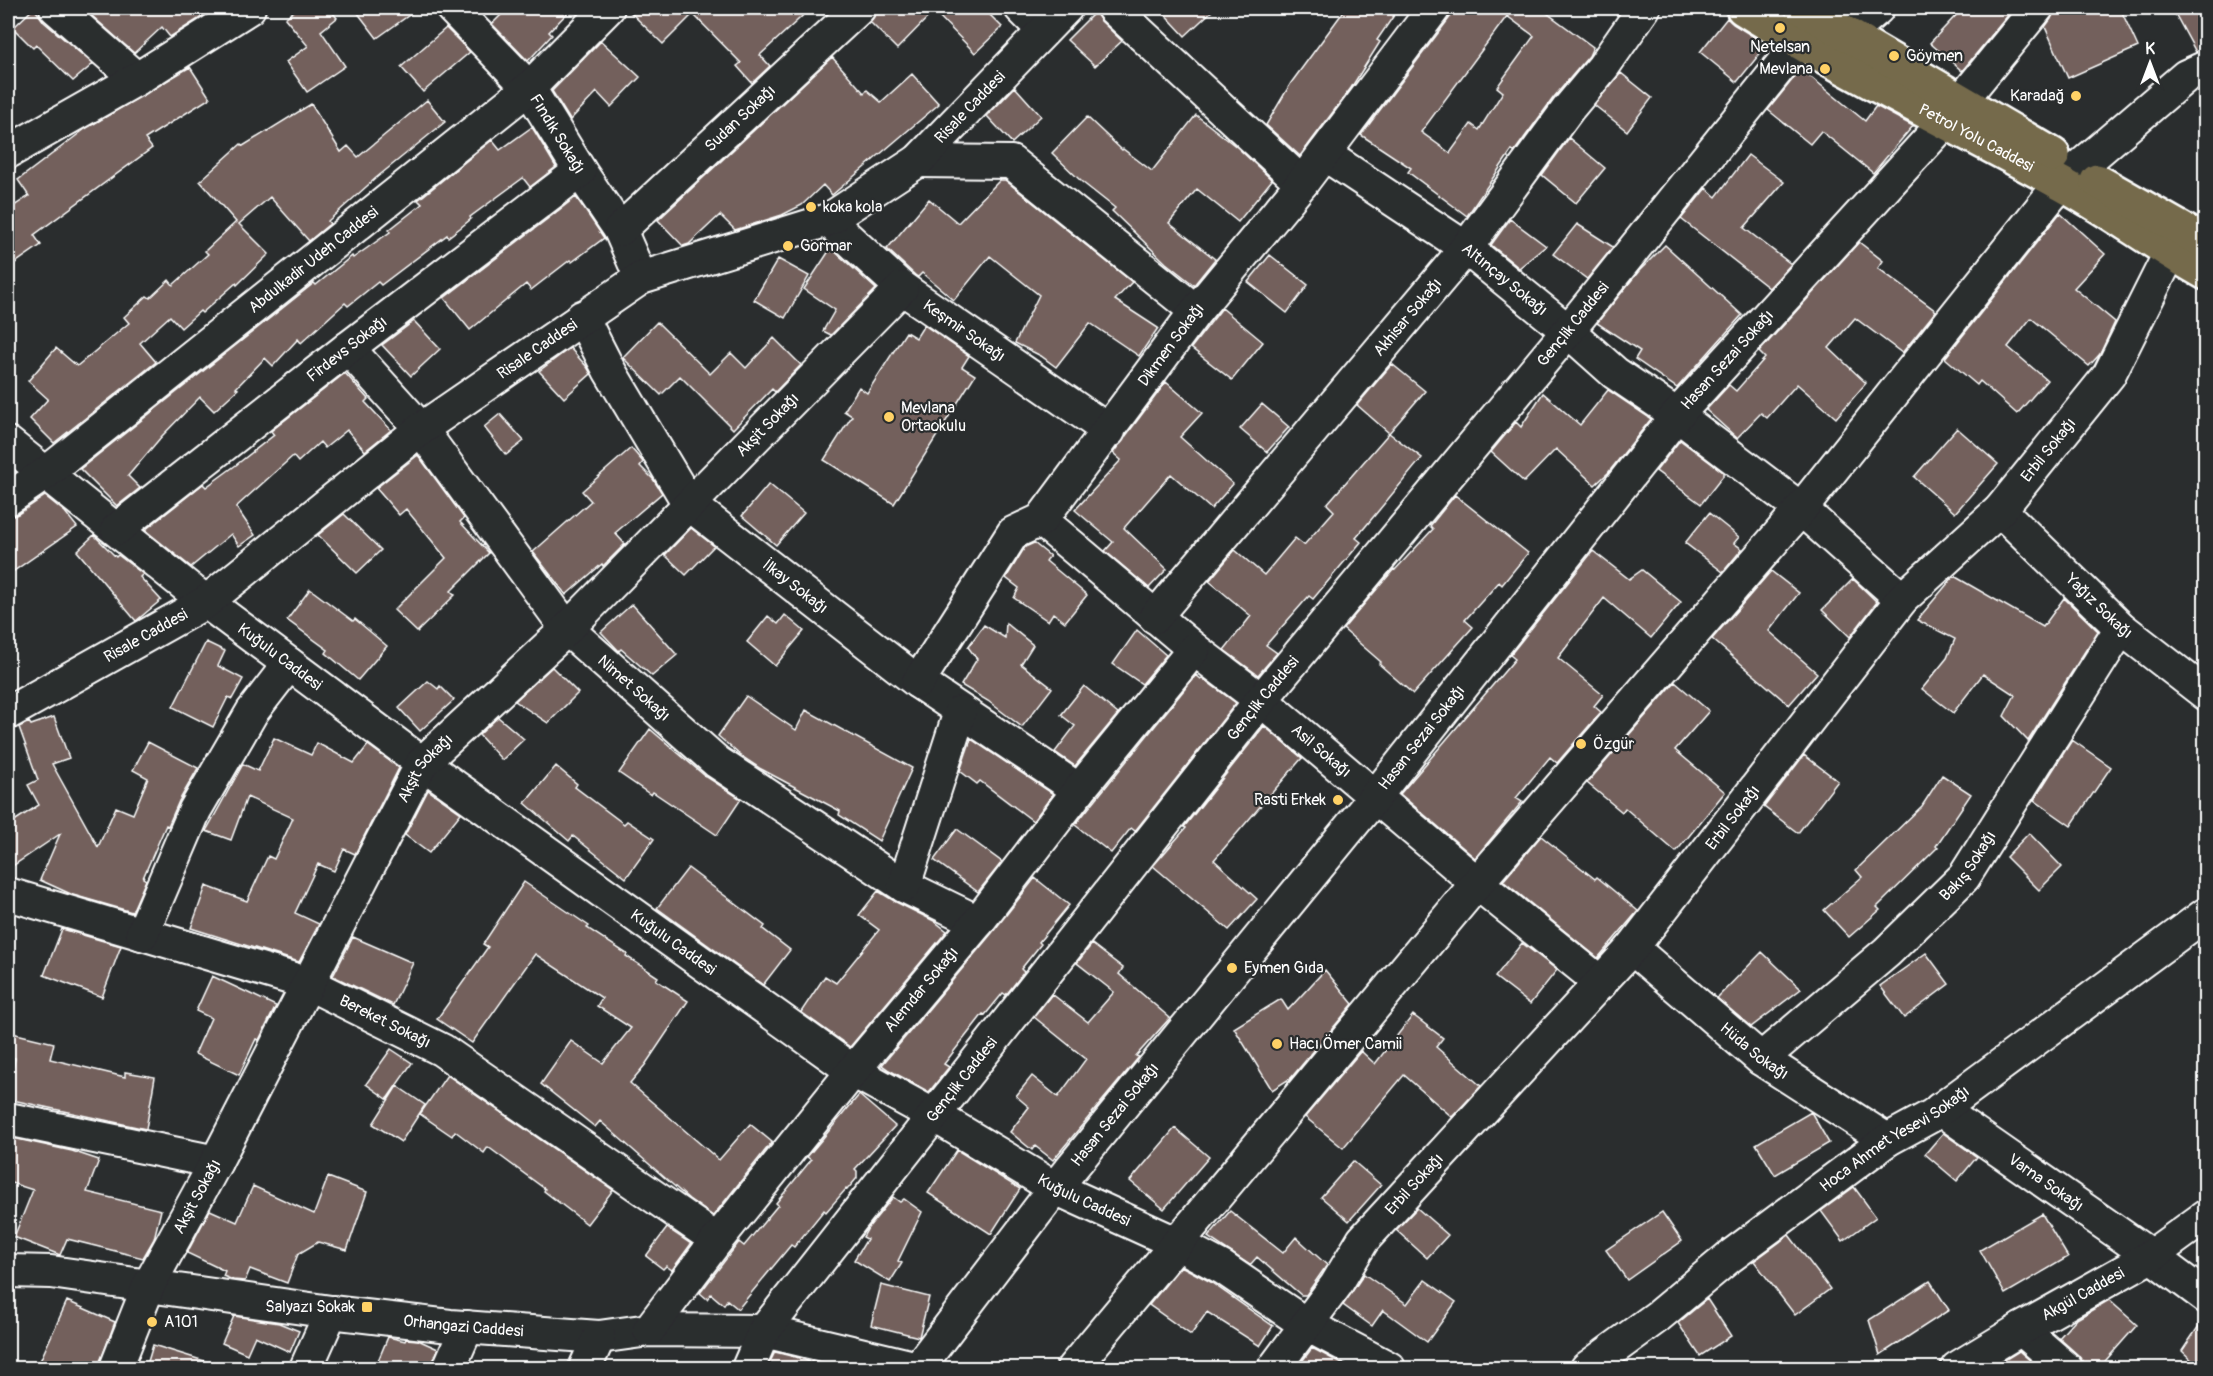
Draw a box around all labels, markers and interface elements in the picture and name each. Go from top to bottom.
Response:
marker: Netelsan [1773,21,1787,35]
north arrow [2120,33,2180,93]
place label: Netelsan [1750,37,1810,57]
text: K [2145,39,2155,59]
place label: Göymen [1906,46,1963,66]
marker: Göymen [1887,49,1901,63]
place label: Mevlana [1759,59,1813,79]
marker: Mevlana [1818,62,1832,76]
street label: Risale Caddesi [930,67,1010,148]
street label: Sudan Sokağı [701,81,780,156]
place label: Karadağ [2010,86,2064,106]
marker: Karadağ [2069,89,2083,103]
street label: Fındık Sokağı [525,90,589,178]
street label: Petrol Yolu Caddesi [1915,99,2037,177]
place label: koka kola [823,197,882,217]
marker: koka kola [804,200,818,214]
street label: Abdulkadir Udeh Caddesi [244,202,383,318]
place label: Gormar [800,236,853,256]
marker: Gormar [781,239,795,253]
street label: Altınçay Sokağı [1458,239,1552,320]
street label: Akhisar Sokağı [1369,274,1446,360]
street label: Gençlik Caddesi [1533,278,1614,371]
street label: Keşmir Sokağı [919,295,1009,366]
street label: Dikmen Sokağı [1134,299,1209,390]
street label: Hasan Sezai Sokağı [1677,306,1778,414]
street label: Firdevs Sokağı [303,312,391,387]
street label: Risale Caddesi [493,315,581,384]
street label: Akşit Sokağı [732,389,803,461]
place label: Mevlana Ortaokulu [901,398,966,436]
marker: Mevlana Ortaokulu [882,410,896,424]
street label: Erbil Sokağı [2017,414,2080,486]
street label: İlkay Sokağı [758,555,832,618]
street label: Yağız Sokağı [2061,569,2136,643]
street label: Risale Caddesi [100,604,191,667]
street label: Kuğulu Caddesi [234,619,326,695]
street label: Nimet Sokağı [594,651,674,726]
street label: Gençlik Caddesi [1223,652,1303,745]
street label: Hasan Sezai Sokağı [1374,681,1469,794]
street label: Asil Sokağı [1287,720,1355,782]
street label: Akşit Sokağı [393,730,457,806]
place label: Özgür [1593,734,1634,754]
marker: Özgür [1574,737,1588,751]
street label: Erbil Sokağı [1701,781,1764,854]
place label: Rasti Erkek [1254,790,1326,810]
marker: Rasti Erkek [1331,793,1345,807]
street label: Bakış Sokağı [1935,827,2001,905]
street label: Kuğulu Caddesi [626,905,720,980]
street label: Alemdar Sokağı [880,943,963,1036]
place label: Eymen Gıda [1244,958,1324,978]
marker: Eymen Gıda [1225,961,1239,975]
street label: Bereket Sokağı [336,991,434,1053]
street label: Hüda Sokağı [1716,1018,1792,1084]
street label: Gençlik Caddesi [922,1033,1002,1127]
place label: Hacı Ömer Camii [1289,1034,1402,1054]
marker: Hacı Ömer Camii [1270,1037,1284,1051]
street label: Hasan Sezai Sokağı [1067,1059,1163,1171]
street label: Hoca Ahmet Yesevi Sokağı [1816,1081,1974,1196]
street label: Erbil Sokağı [1381,1149,1448,1219]
street label: Varna Sokağı [2004,1150,2087,1216]
street label: Akşit Sokağı [169,1156,226,1237]
street label: Kuğulu Caddesi [1034,1170,1134,1231]
street label: Akgül Caddesi [2038,1263,2128,1325]
place label: Salyazı Sokak [265,1297,355,1317]
marker: Salyazı Sokak [360,1300,374,1314]
street label: Orhangazi Caddesi [402,1311,524,1341]
place label: A101 [164,1312,198,1332]
marker: A101 [145,1315,159,1329]

